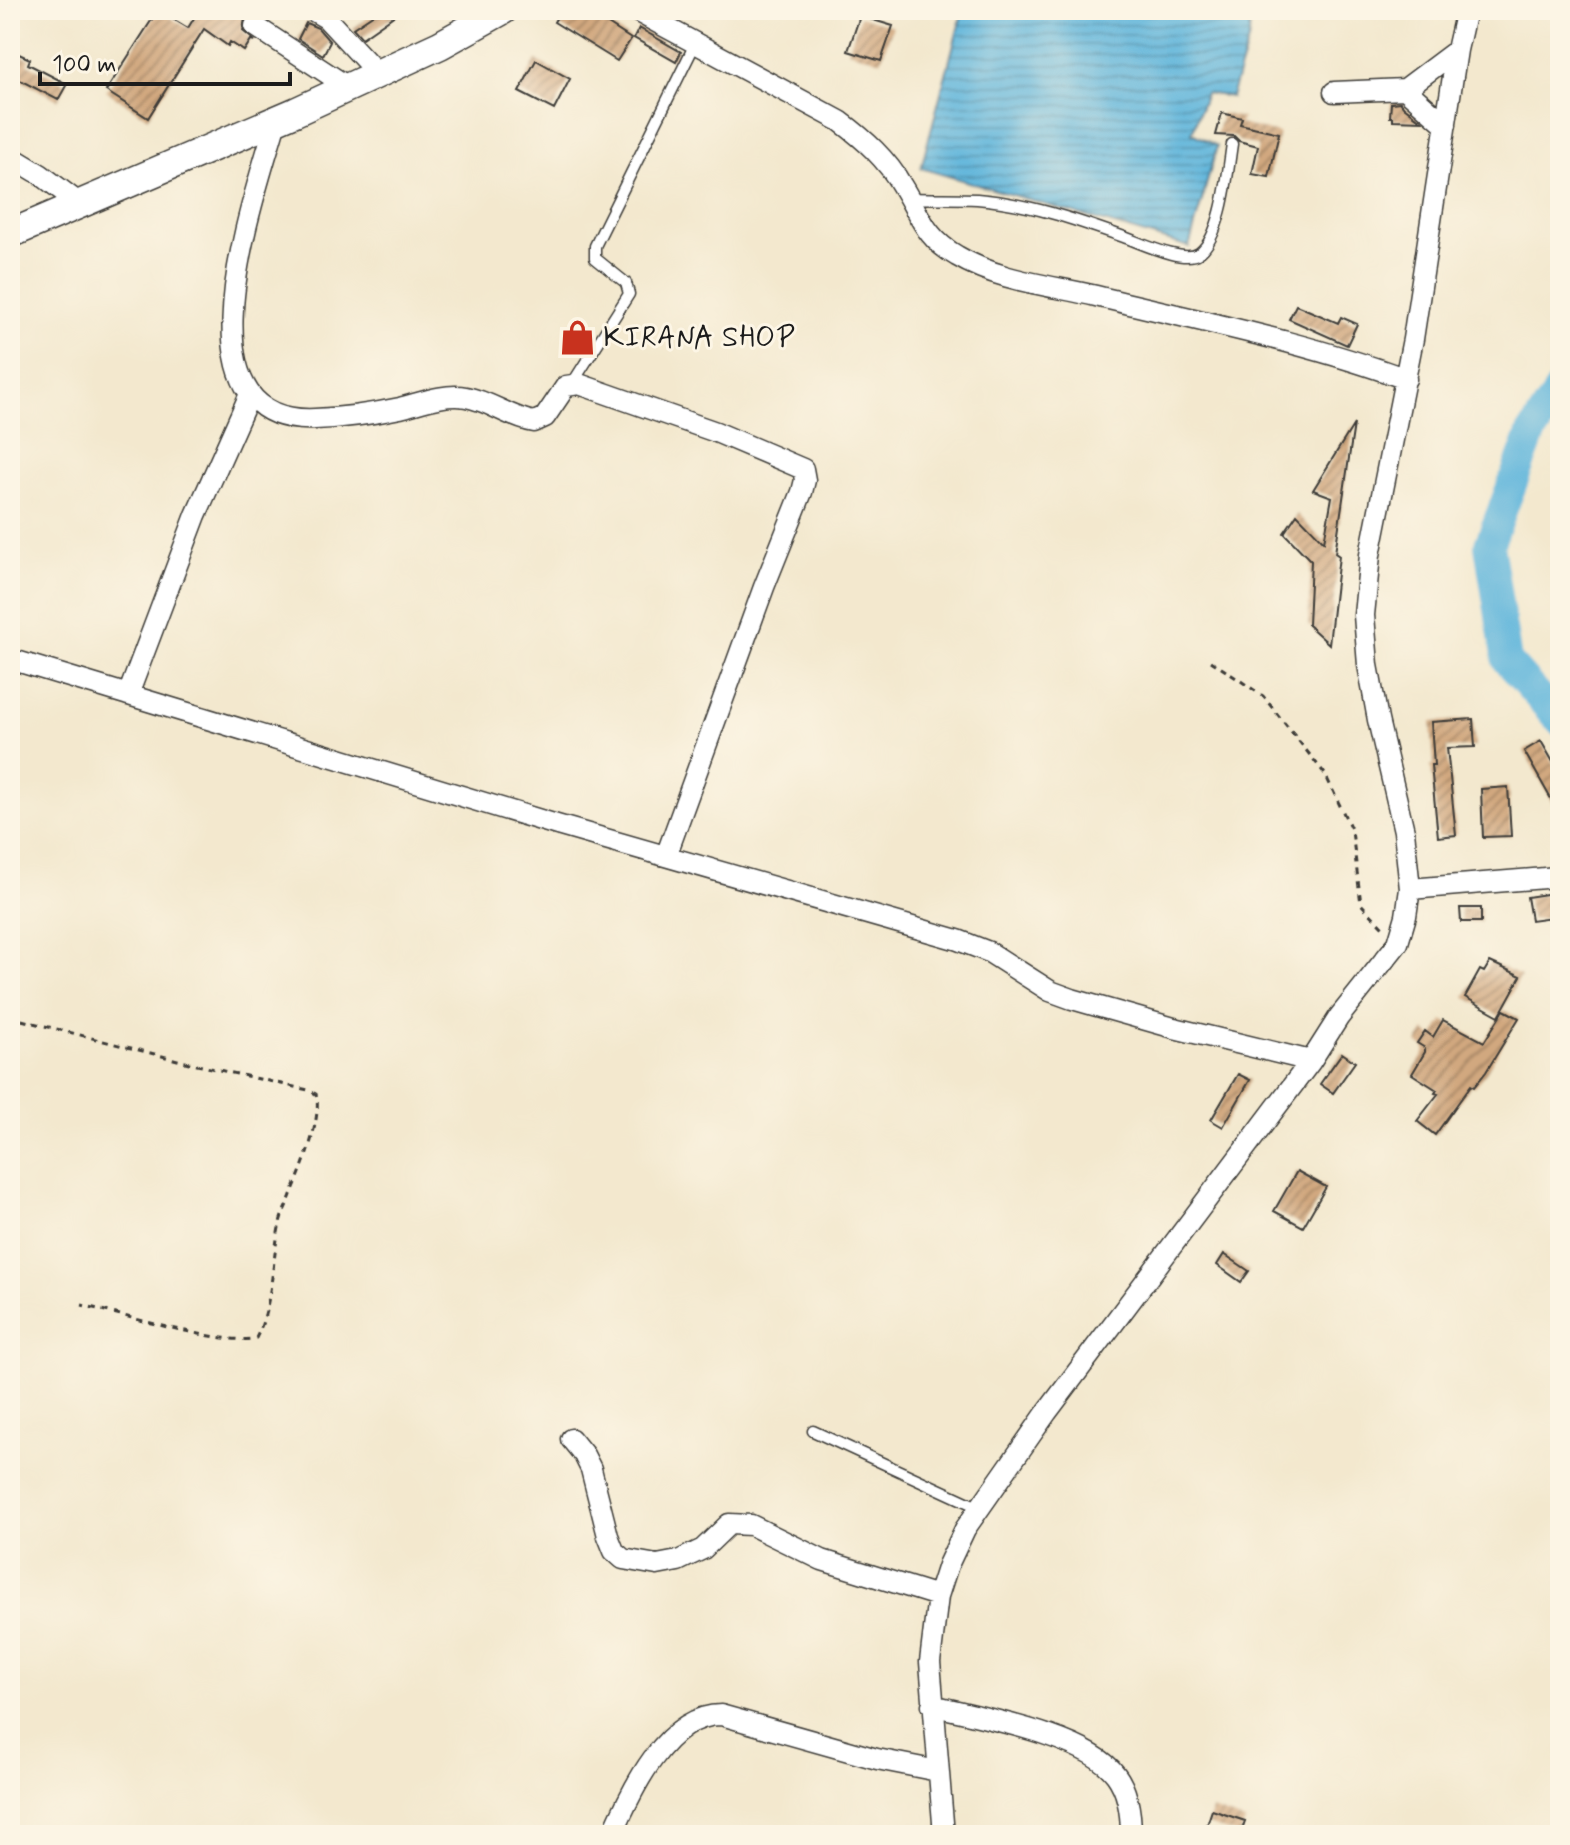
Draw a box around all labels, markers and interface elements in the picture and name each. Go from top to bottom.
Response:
scale bar [40,36,290,86]
text: 100 m [52,50,116,81]
shop icon: KIRANA SHOP [558,318,596,356]
place label: KIRANA SHOP [603,318,795,357]

